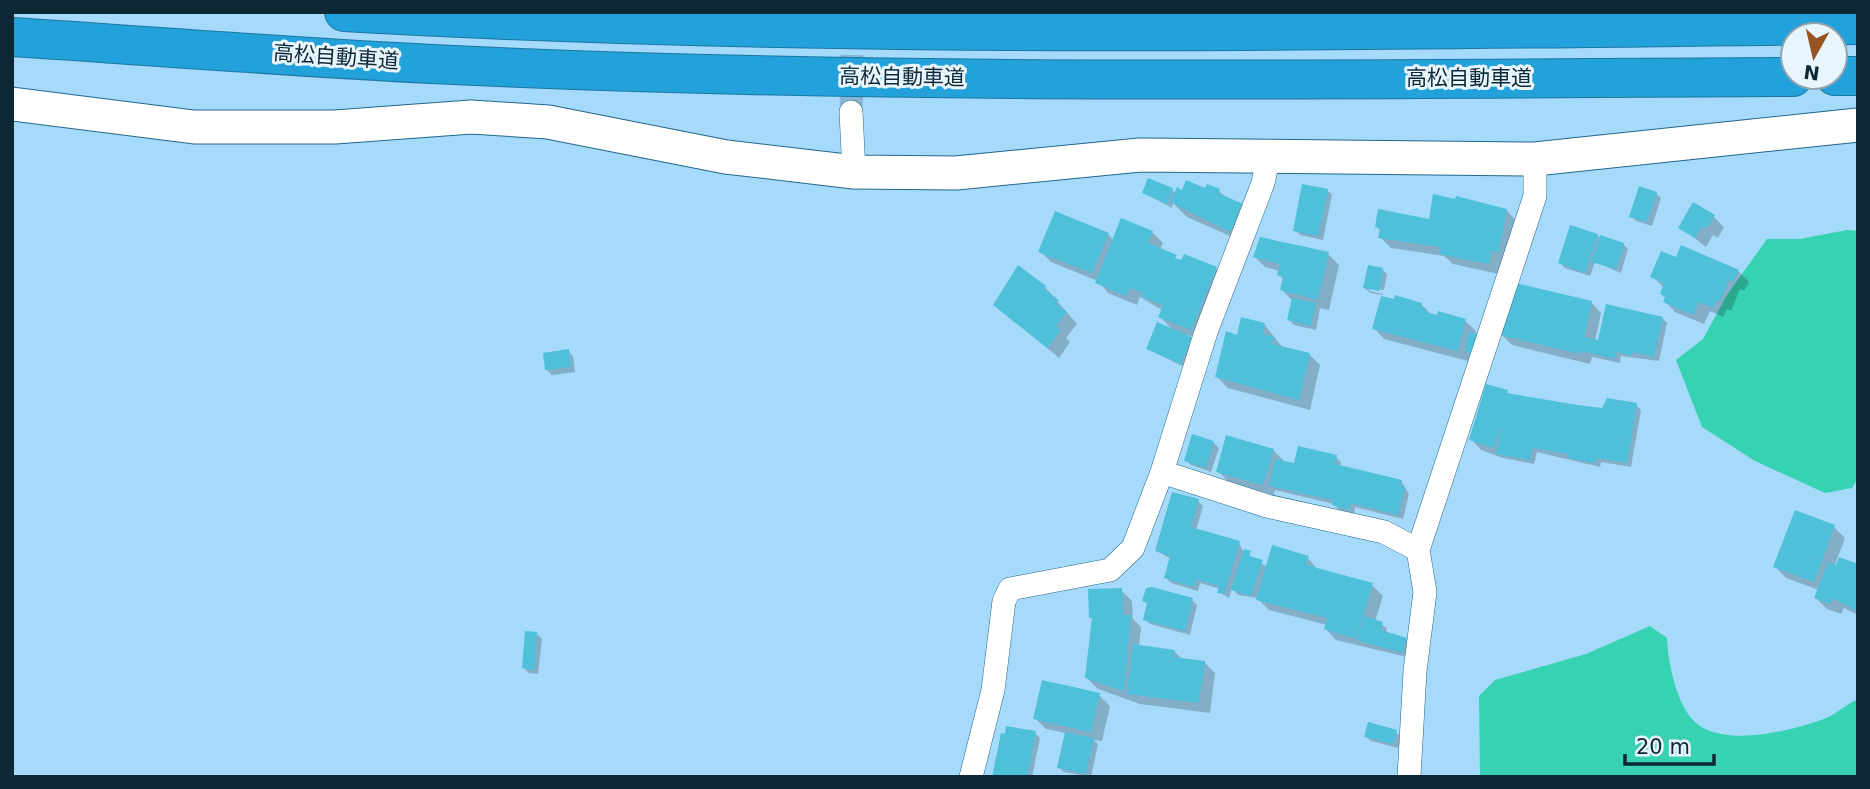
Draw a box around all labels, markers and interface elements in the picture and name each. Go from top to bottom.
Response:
north arrow [1779,21,1849,91]
street label: 高松自動車道 [272,41,400,73]
text: N [1802,61,1821,85]
street label: 高松自動車道 [839,64,965,90]
street label: 高松自動車道 [1406,66,1532,90]
scale bar [1625,722,1714,766]
text: 20 m [1636,735,1690,759]

